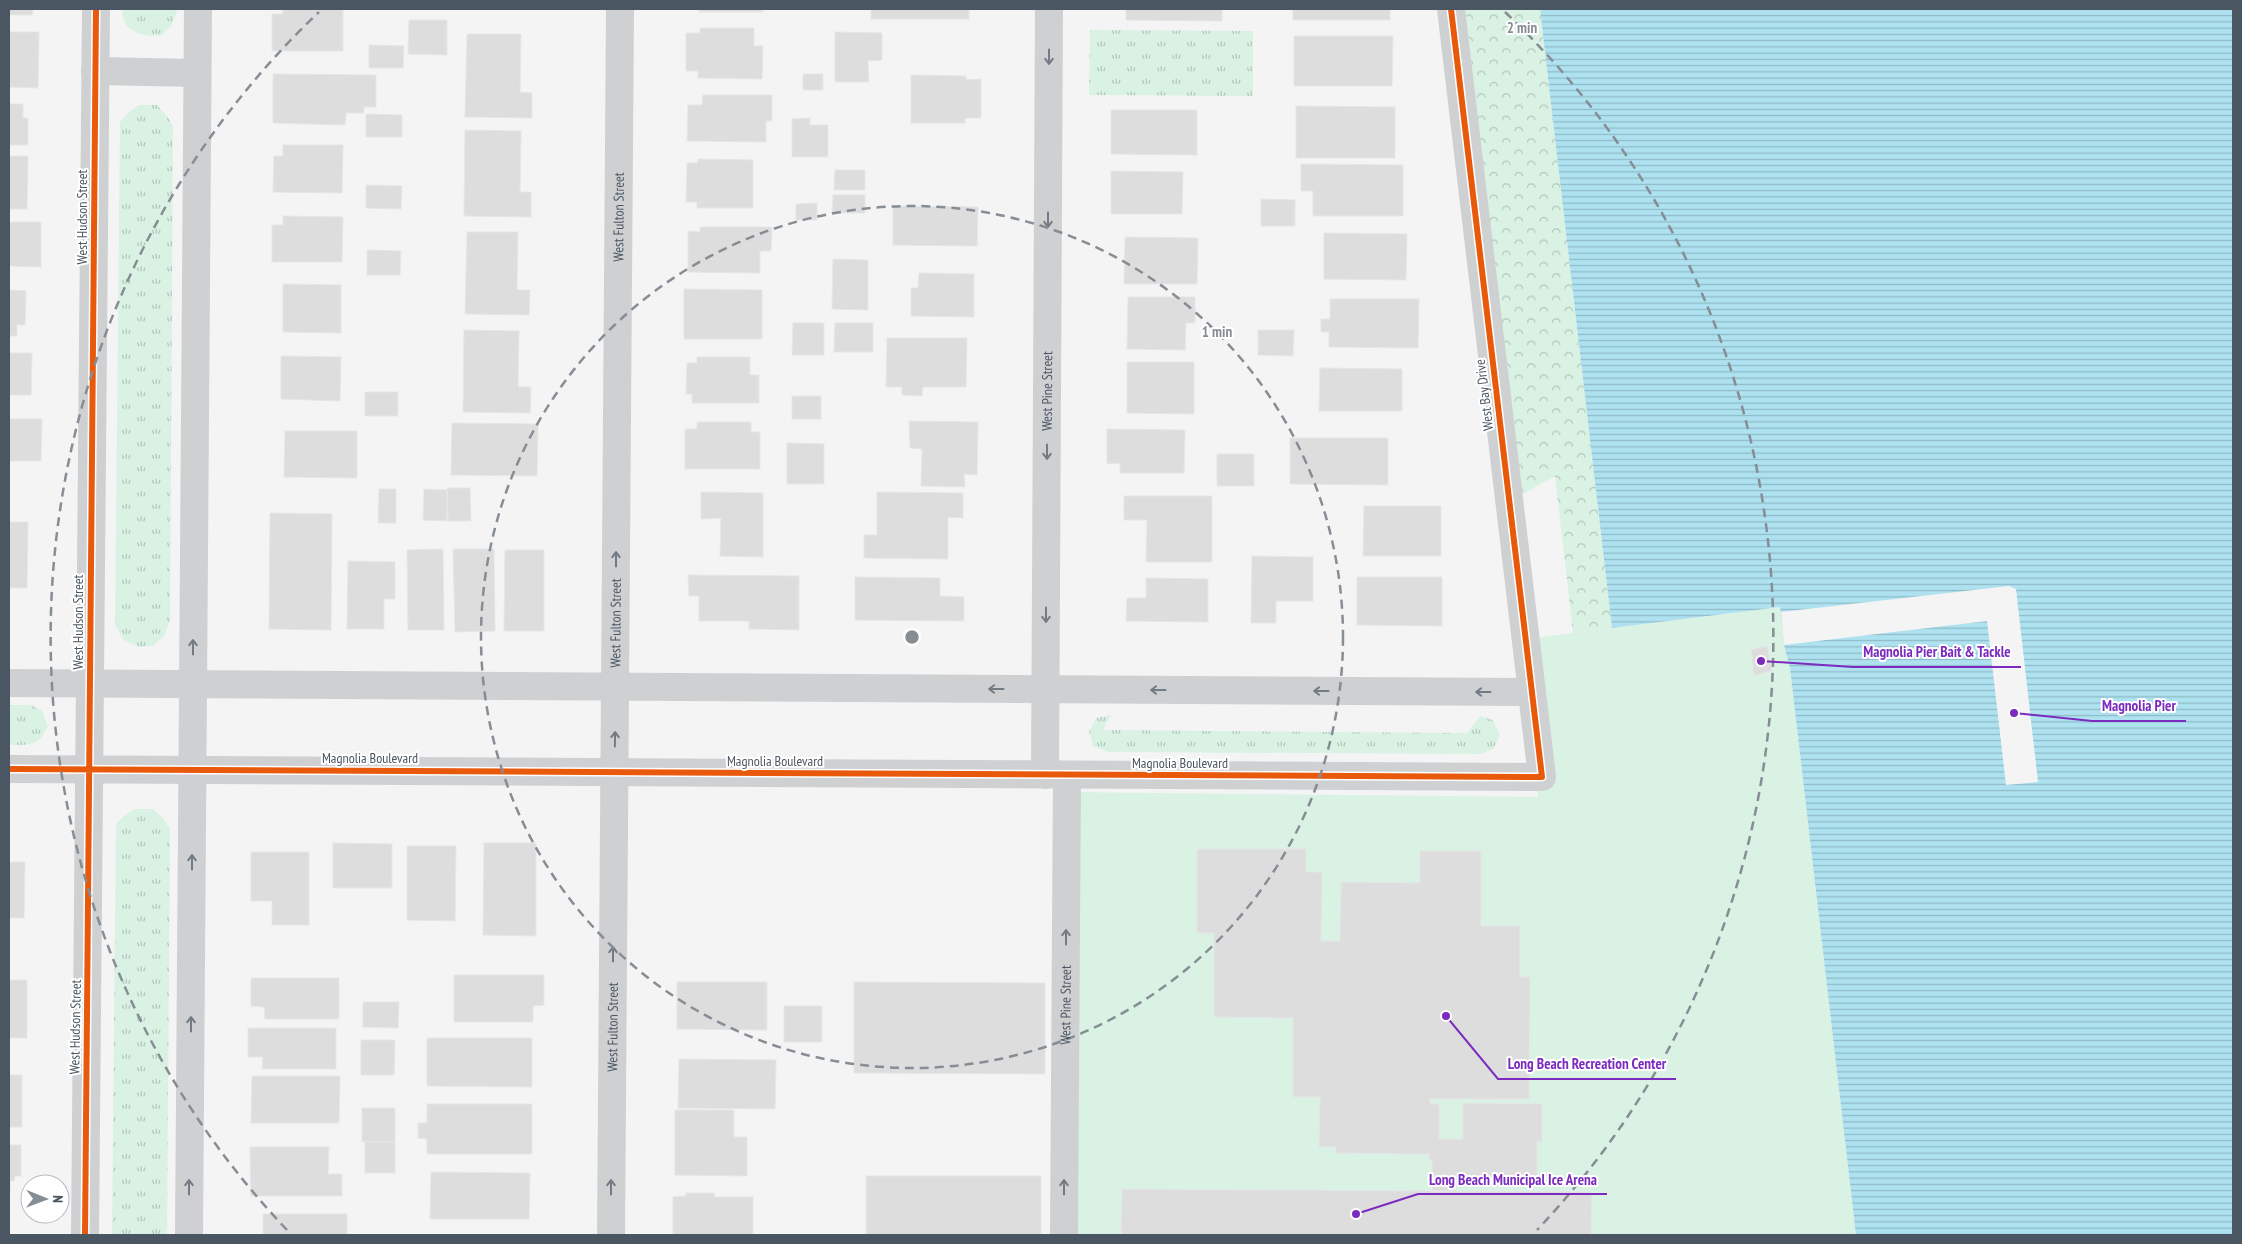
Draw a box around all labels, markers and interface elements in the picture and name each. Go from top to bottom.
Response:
text: 2 min [1507,18,1537,37]
one-way arrow [1044,49,1054,65]
street label: West Hudson Street [73,169,91,264]
street label: West Fulton Street [609,172,628,262]
one-way arrow [1043,212,1053,228]
text: 1 min [1202,322,1232,341]
street label: West Pine Street [1038,351,1056,431]
street label: West Bay Drive [1471,358,1497,432]
one-way arrow [1042,444,1052,460]
one-way arrow [611,551,621,568]
street label: West Hudson Street [69,574,87,669]
street label: West Fulton Street [606,578,625,668]
one-way arrow [1041,606,1051,623]
centre of rings [903,628,921,646]
callout: Magnolia Pier Bait & Tackle [1853,637,2021,667]
one-way arrow [188,639,198,655]
text: Magnolia Pier Bait & Tackle [1863,642,2011,661]
one-way arrow [988,685,1004,694]
one-way arrow [1151,685,1167,695]
one-way arrow [1313,686,1330,696]
one-way arrow [1476,687,1492,697]
callout: Magnolia Pier [2092,691,2186,721]
text: Magnolia Pier [2102,696,2177,715]
one-way arrow [610,731,619,747]
street label: Magnolia Boulevard [322,749,418,767]
street label: Magnolia Boulevard [727,752,823,770]
street label: Magnolia Boulevard [1132,754,1228,772]
one-way arrow [187,854,197,870]
one-way arrow [1061,929,1071,945]
one-way arrow [608,946,618,962]
street label: West Pine Street [1056,965,1075,1045]
street label: West Hudson Street [65,979,85,1075]
street label: West Fulton Street [603,982,622,1072]
one-way arrow [186,1016,195,1032]
callout: Long Beach Recreation Center [1498,1049,1676,1079]
text: Long Beach Recreation Center [1508,1054,1667,1073]
callout: Long Beach Municipal Ice Arena [1418,1164,1607,1194]
text: Long Beach Municipal Ice Arena [1429,1170,1597,1189]
north arrow [20,1174,70,1224]
one-way arrow [184,1179,194,1195]
one-way arrow [606,1179,616,1195]
one-way arrow [1060,1179,1069,1195]
text: N [49,1195,67,1203]

